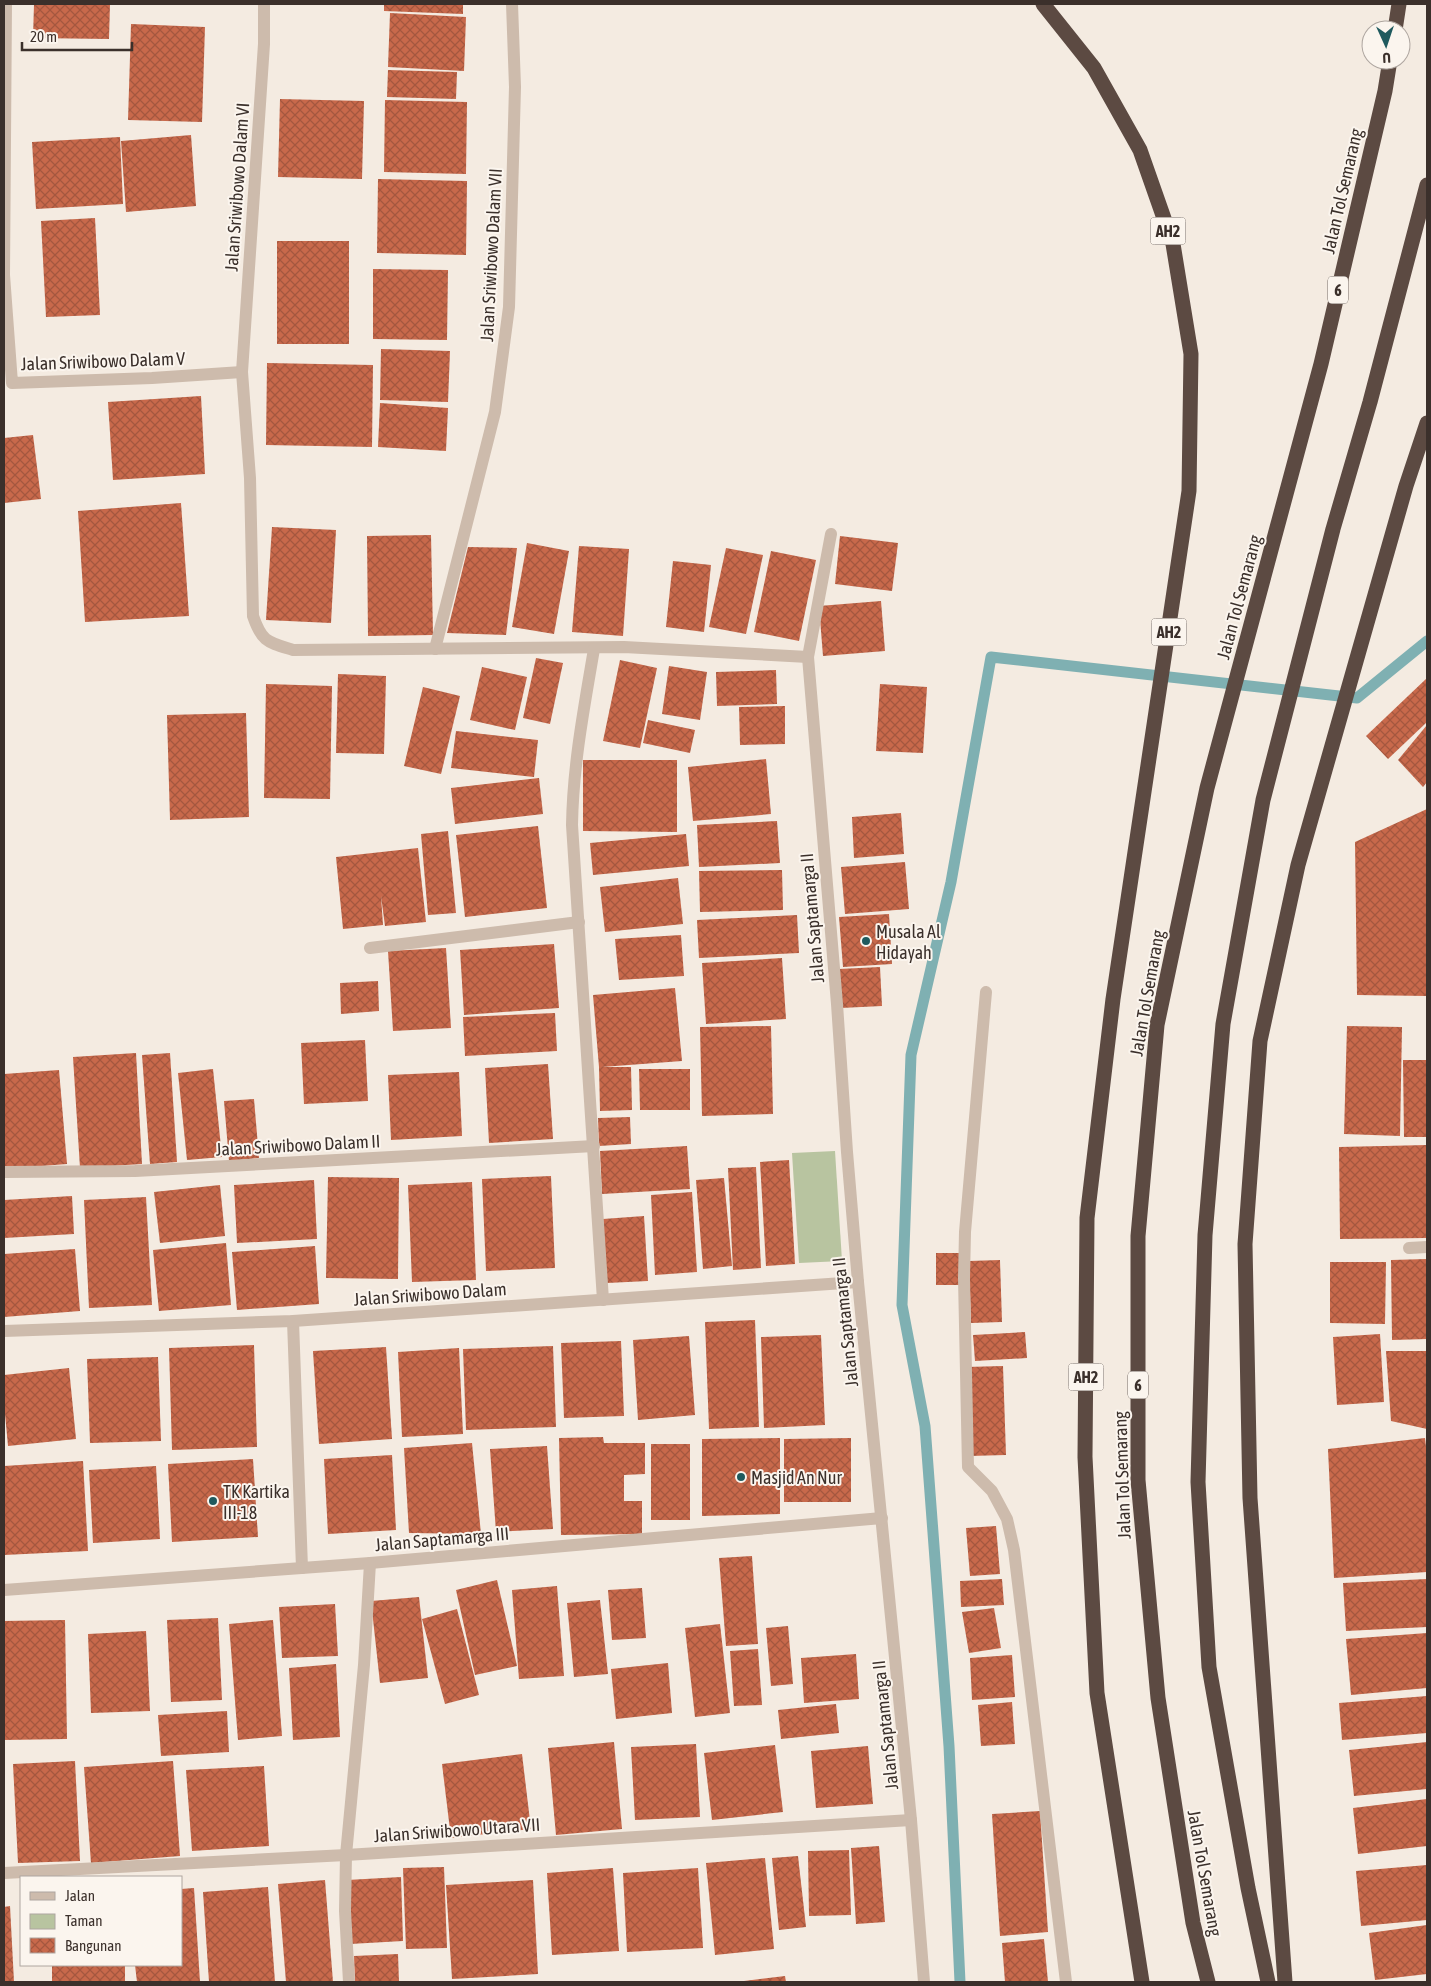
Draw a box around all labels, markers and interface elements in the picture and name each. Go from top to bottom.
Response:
scale bar [22,20,132,52]
north arrow [1361,20,1411,70]
text: 20 m [30,28,57,45]
text: U [1382,50,1391,66]
street label: Jalan Sriwibowo Dalam VI [221,102,253,272]
street label: Jalan Tol Semarang [1317,126,1367,256]
street label: Jalan Sriwibowo Dalam VII [476,168,506,342]
road number: AH2 [1150,218,1186,245]
road number: 6 [1328,276,1348,304]
street label: Jalan Sriwibowo Dalam V [20,348,186,374]
street label: Jalan Tol Semarang [1212,532,1266,661]
road number: AH2 [1152,618,1186,646]
street label: Jalan Saptamarga II [796,852,828,984]
place label: Musala Al Hidayah [876,921,941,963]
street label: Jalan Tol Semarang [1126,928,1168,1058]
marker: Musala Al Hidayah [860,935,872,947]
street label: Jalan Sriwibowo Dalam II [215,1130,381,1160]
street label: Jalan Saptamarga II [828,1256,862,1388]
street label: Jalan Sriwibowo Dalam [353,1278,507,1310]
road number: AH2 [1068,1364,1104,1390]
road number: 6 [1128,1372,1148,1398]
street label: Jalan Tol Semarang [1109,1410,1135,1539]
place label: Masjid An Nur [751,1467,842,1488]
marker: Masjid An Nur [735,1471,747,1483]
place label: TK Kartika III-18 [223,1481,290,1523]
marker: TK Kartika III-18 [207,1495,219,1507]
street label: Jalan Saptamarga III [374,1523,510,1555]
street label: Jalan Saptamarga II [868,1659,902,1791]
street label: Jalan Tol Semarang [1184,1808,1226,1938]
street label: Jalan Sriwibowo Utara VII [373,1814,541,1846]
legend [20,1876,182,1966]
text: Jalan [65,1887,95,1904]
text: Taman [65,1912,103,1929]
text: Bangunan [65,1937,122,1954]

